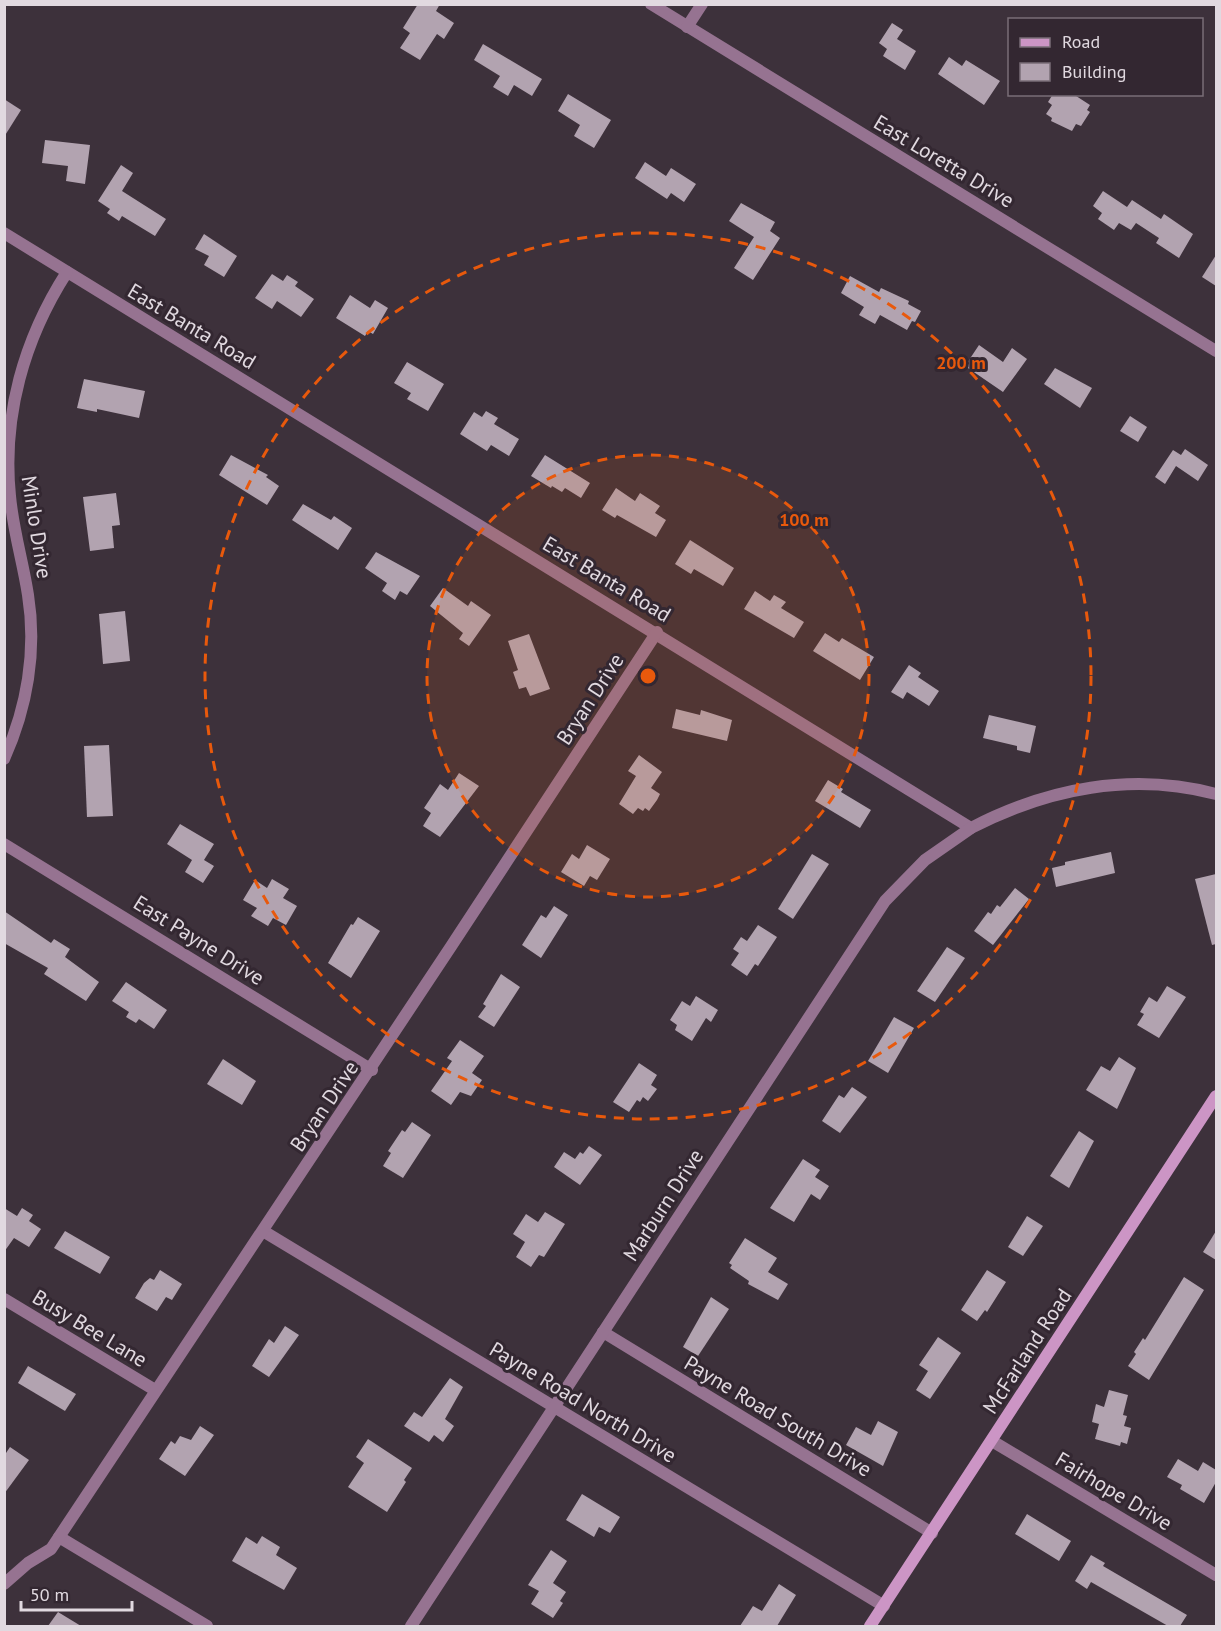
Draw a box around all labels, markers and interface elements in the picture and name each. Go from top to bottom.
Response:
legend [1008,18,1203,96]
text: Road [1062,30,1100,53]
text: Building [1062,60,1126,83]
street label: East Loretta Drive [869,108,1019,214]
street label: East Banta Road [123,277,261,375]
text: 200 m [936,351,986,374]
street label: Minlo Drive [16,474,58,580]
text: 100 m [779,508,829,531]
street label: East Banta Road [538,530,676,628]
street label: Bryan Drive [550,648,630,750]
centre of rings [638,666,658,686]
street label: East Payne Drive [129,889,269,991]
street label: Bryan Drive [284,1055,364,1157]
street label: Marburn Drive [617,1144,709,1266]
street label: Busy Bee Lane [28,1283,152,1373]
street label: McFarland Road [976,1283,1078,1419]
street label: Payne Road North Drive [485,1335,681,1469]
street label: Payne Road South Drive [679,1349,877,1483]
street label: Fairhope Drive [1051,1446,1177,1536]
scale bar [21,1574,132,1612]
text: 50 m [30,1583,69,1606]

